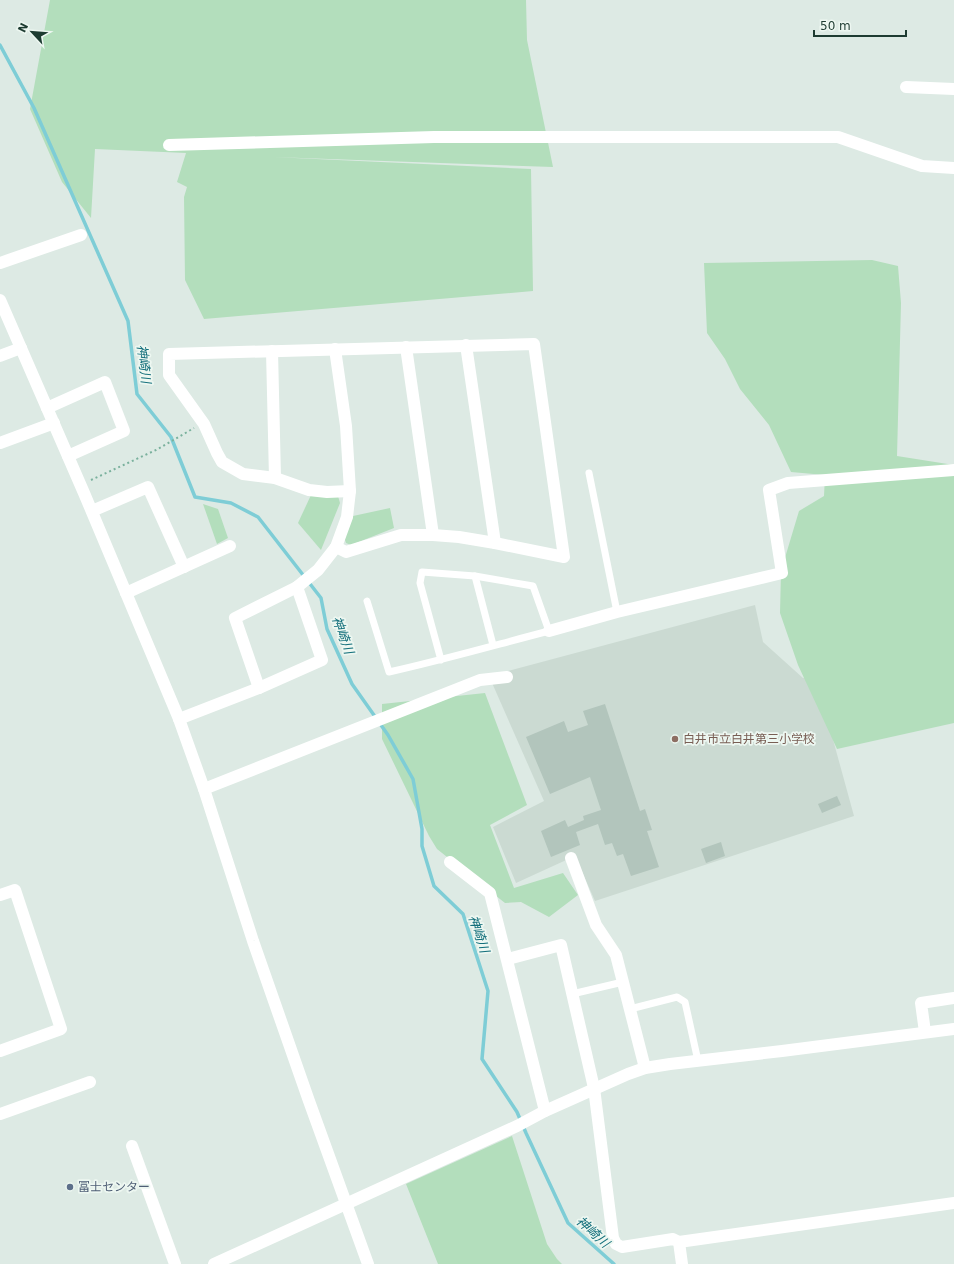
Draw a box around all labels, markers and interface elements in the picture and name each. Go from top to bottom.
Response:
north arrow [12,12,52,52]
scale bar [814,12,906,38]
text: 50 m [820,19,851,33]
text: N [16,21,31,35]
water label: 神崎川 [134,344,154,386]
water label: 神崎川 [329,614,357,658]
place label: 白井市立白井第三小学校 [683,732,815,746]
marker: 白井市立白井第三小学校 [670,734,680,744]
water label: 神崎川 [466,913,493,957]
place label: 冨士センター [78,1180,150,1194]
marker: 冨士センター [65,1182,75,1192]
water label: 神崎川 [573,1213,614,1252]

